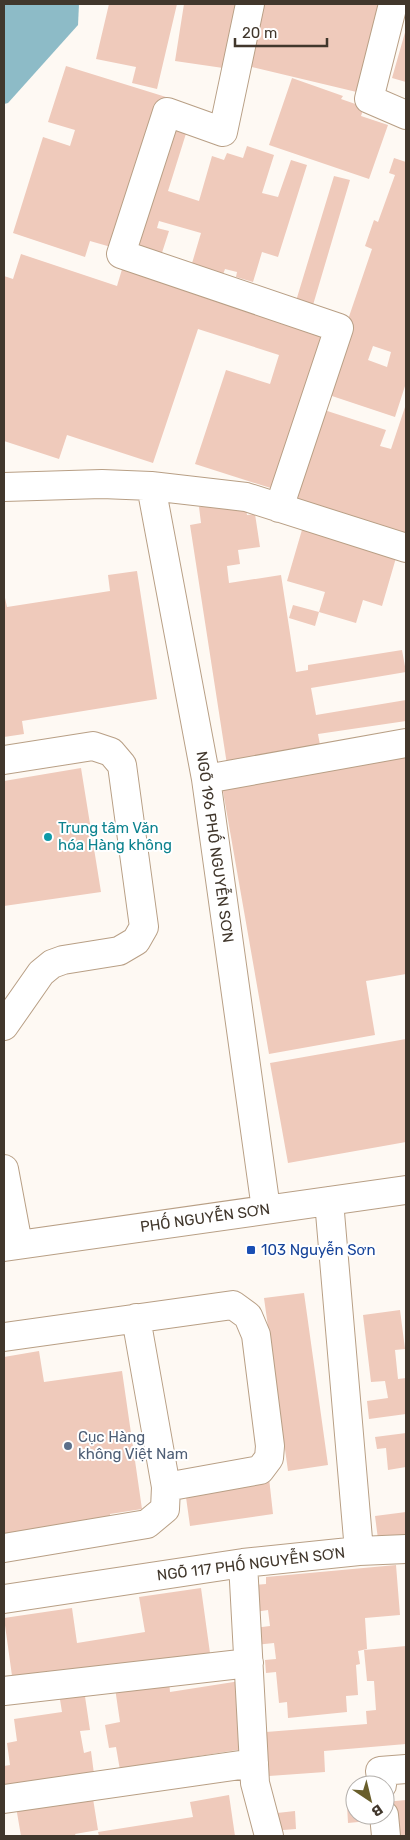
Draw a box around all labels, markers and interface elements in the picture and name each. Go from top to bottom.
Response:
scale bar [235,15,328,47]
text: 20 m [242,24,277,42]
street label: NGÕ 196 PHỐ NGUYỄN SƠN [193,750,239,944]
place label: Trung tâm Văn hóa Hàng không [58,819,172,854]
marker: Trung tâm Văn hóa Hàng không [42,831,54,843]
street label: PHỐ NGUYỄN SƠN [139,1198,271,1236]
place label: 103 Nguyễn Sơn [261,1241,375,1259]
marker: 103 Nguyễn Sơn [245,1244,257,1256]
place label: Cục Hàng không Việt Nam [78,1428,188,1463]
marker: Cục Hàng không Việt Nam [62,1440,74,1452]
street label: NGÕ 117 PHỐ NGUYỄN SƠN [156,1542,346,1584]
north arrow [345,1775,395,1825]
text: B [368,1800,386,1820]

